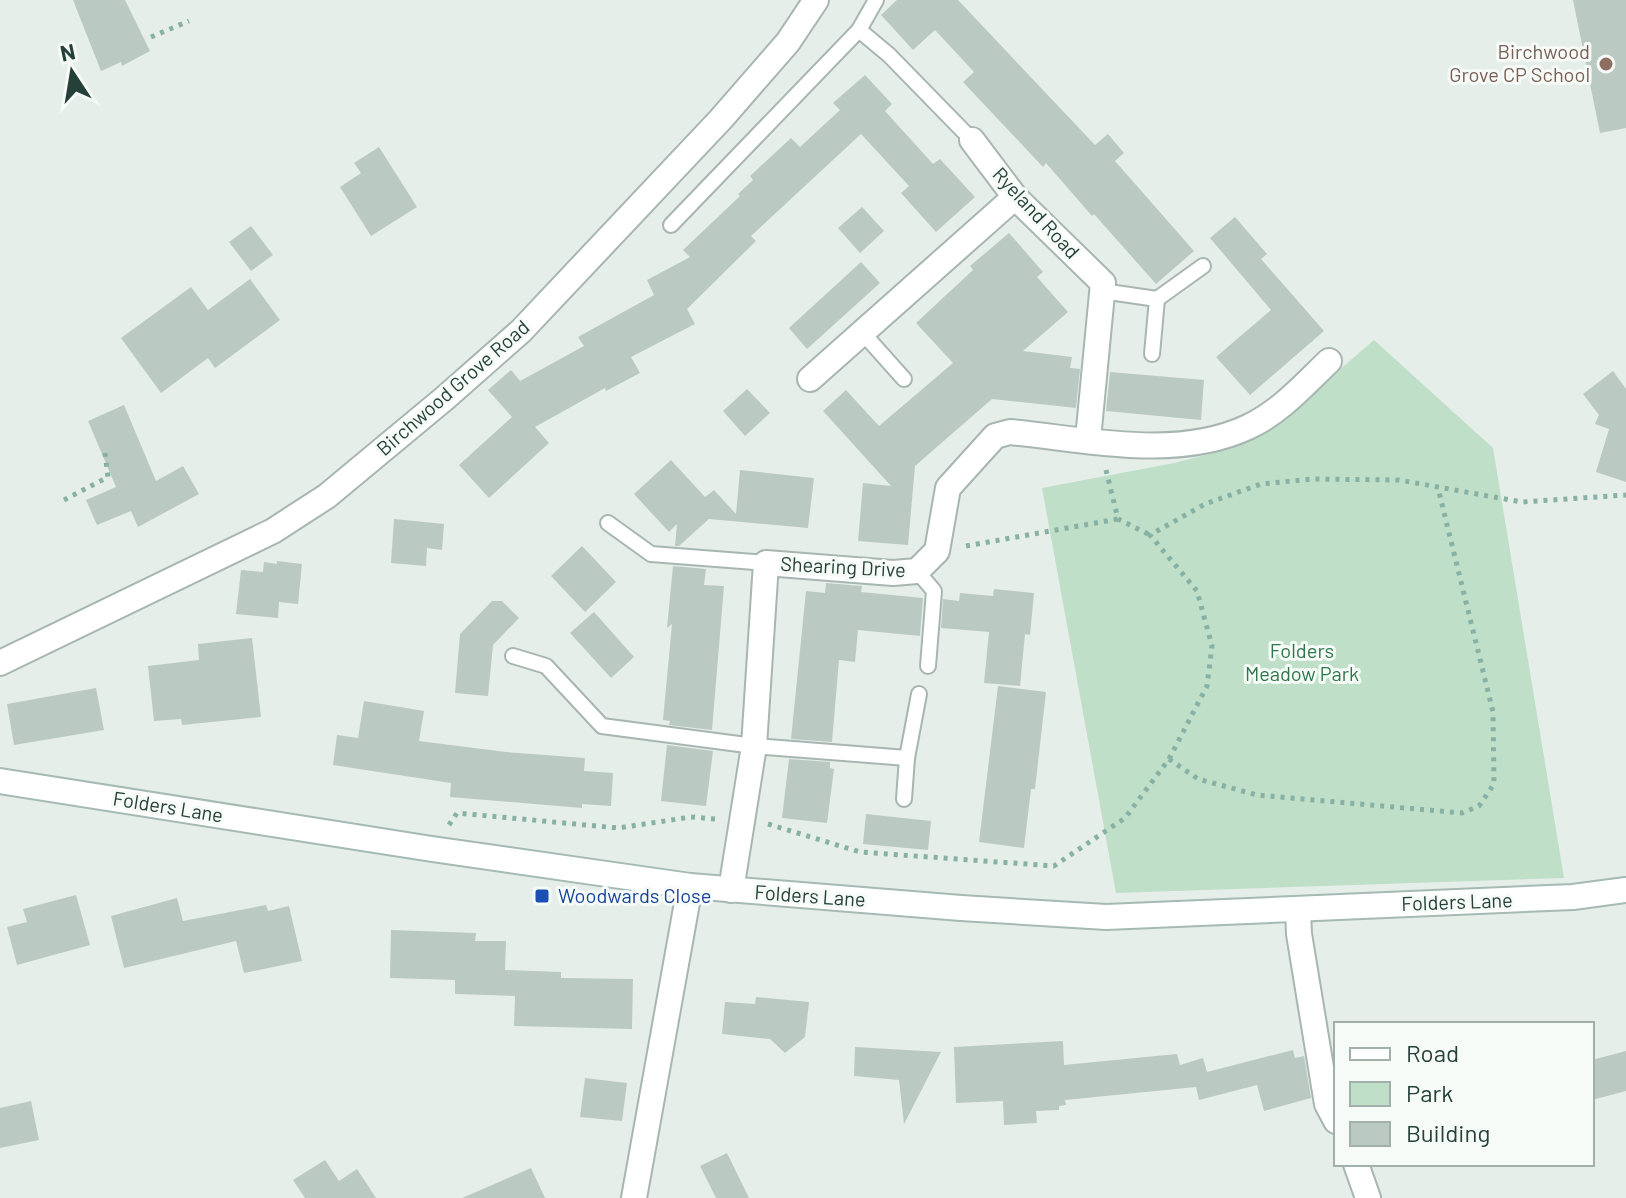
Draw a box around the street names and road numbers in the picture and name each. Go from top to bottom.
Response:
street label: Ryeland Road [988,162,1085,263]
street label: Birchwood Grove Road [371,314,534,460]
street label: Shearing Drive [780,551,906,581]
street label: Folders Lane [111,785,225,827]
street label: Folders Lane [754,879,866,911]
street label: Folders Lane [1401,887,1513,915]

